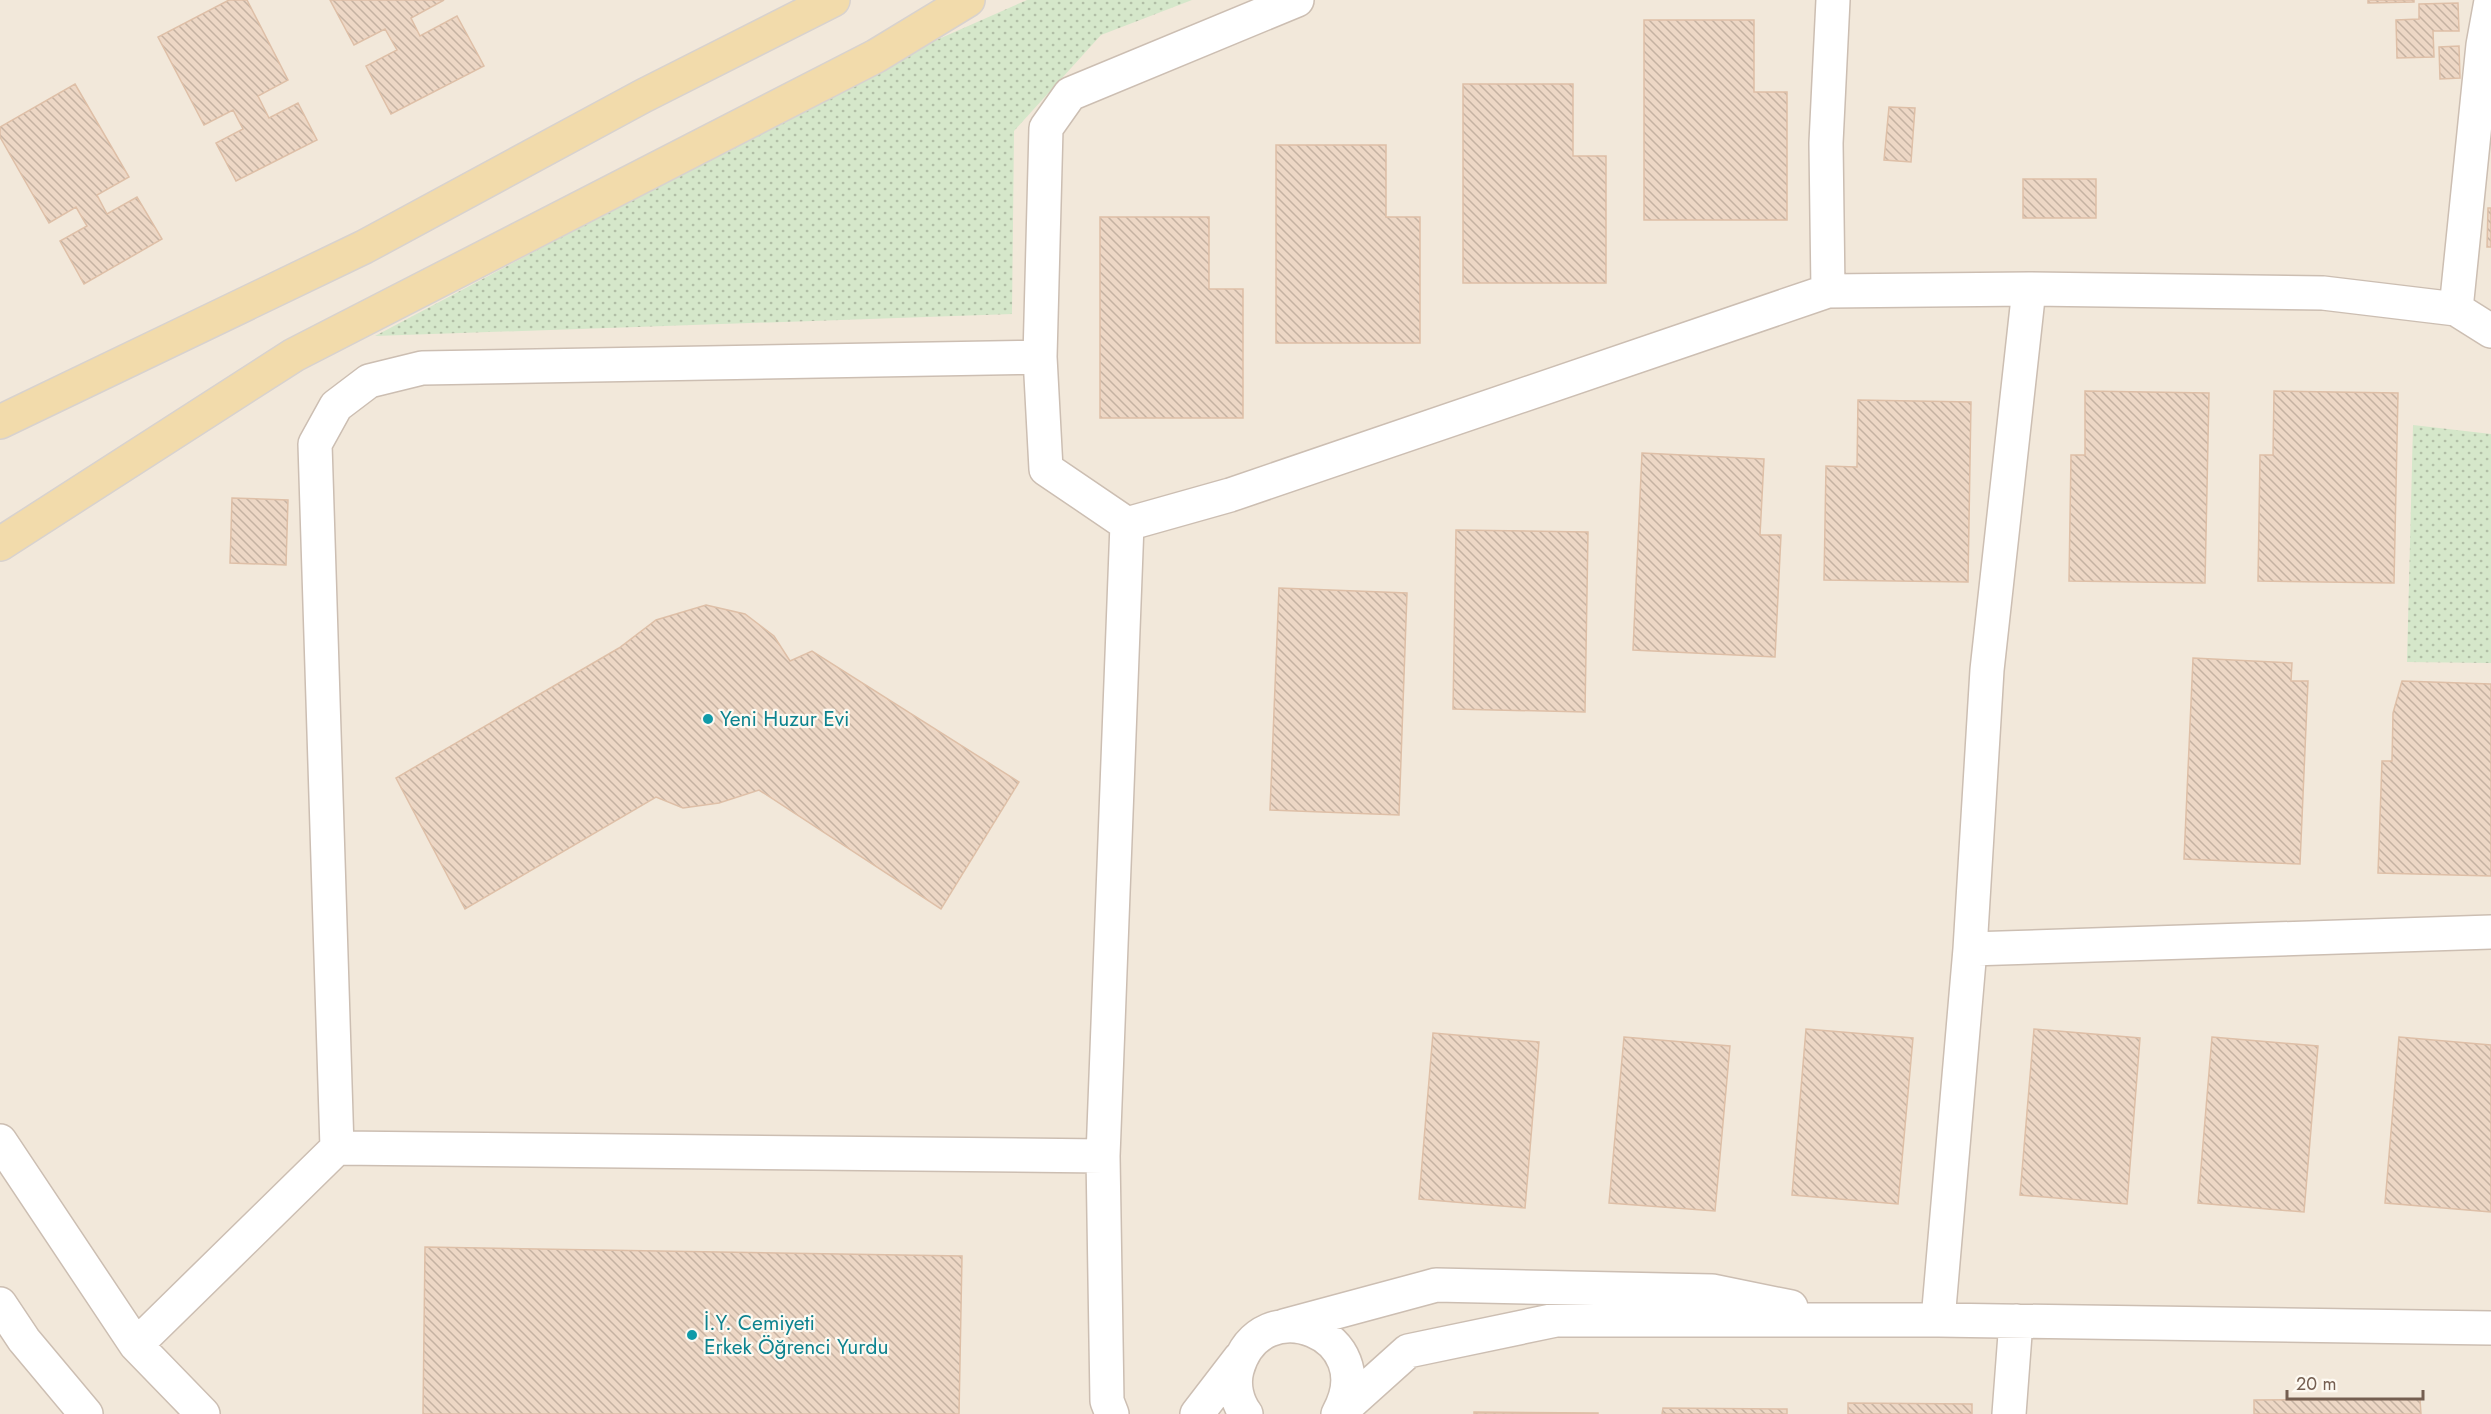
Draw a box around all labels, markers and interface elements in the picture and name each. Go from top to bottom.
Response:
place label: Yeni Huzur Evi [720,704,850,734]
marker: Yeni Huzur Evi [701,712,715,726]
place label: İ.Y. Cemiyeti Erkek Öğrenci Yurdu [704,1308,888,1362]
marker: İ.Y. Cemiyeti Erkek Öğrenci Yurdu [685,1328,699,1342]
scale bar [2287,1363,2424,1401]
text: 20 m [2296,1371,2336,1397]

